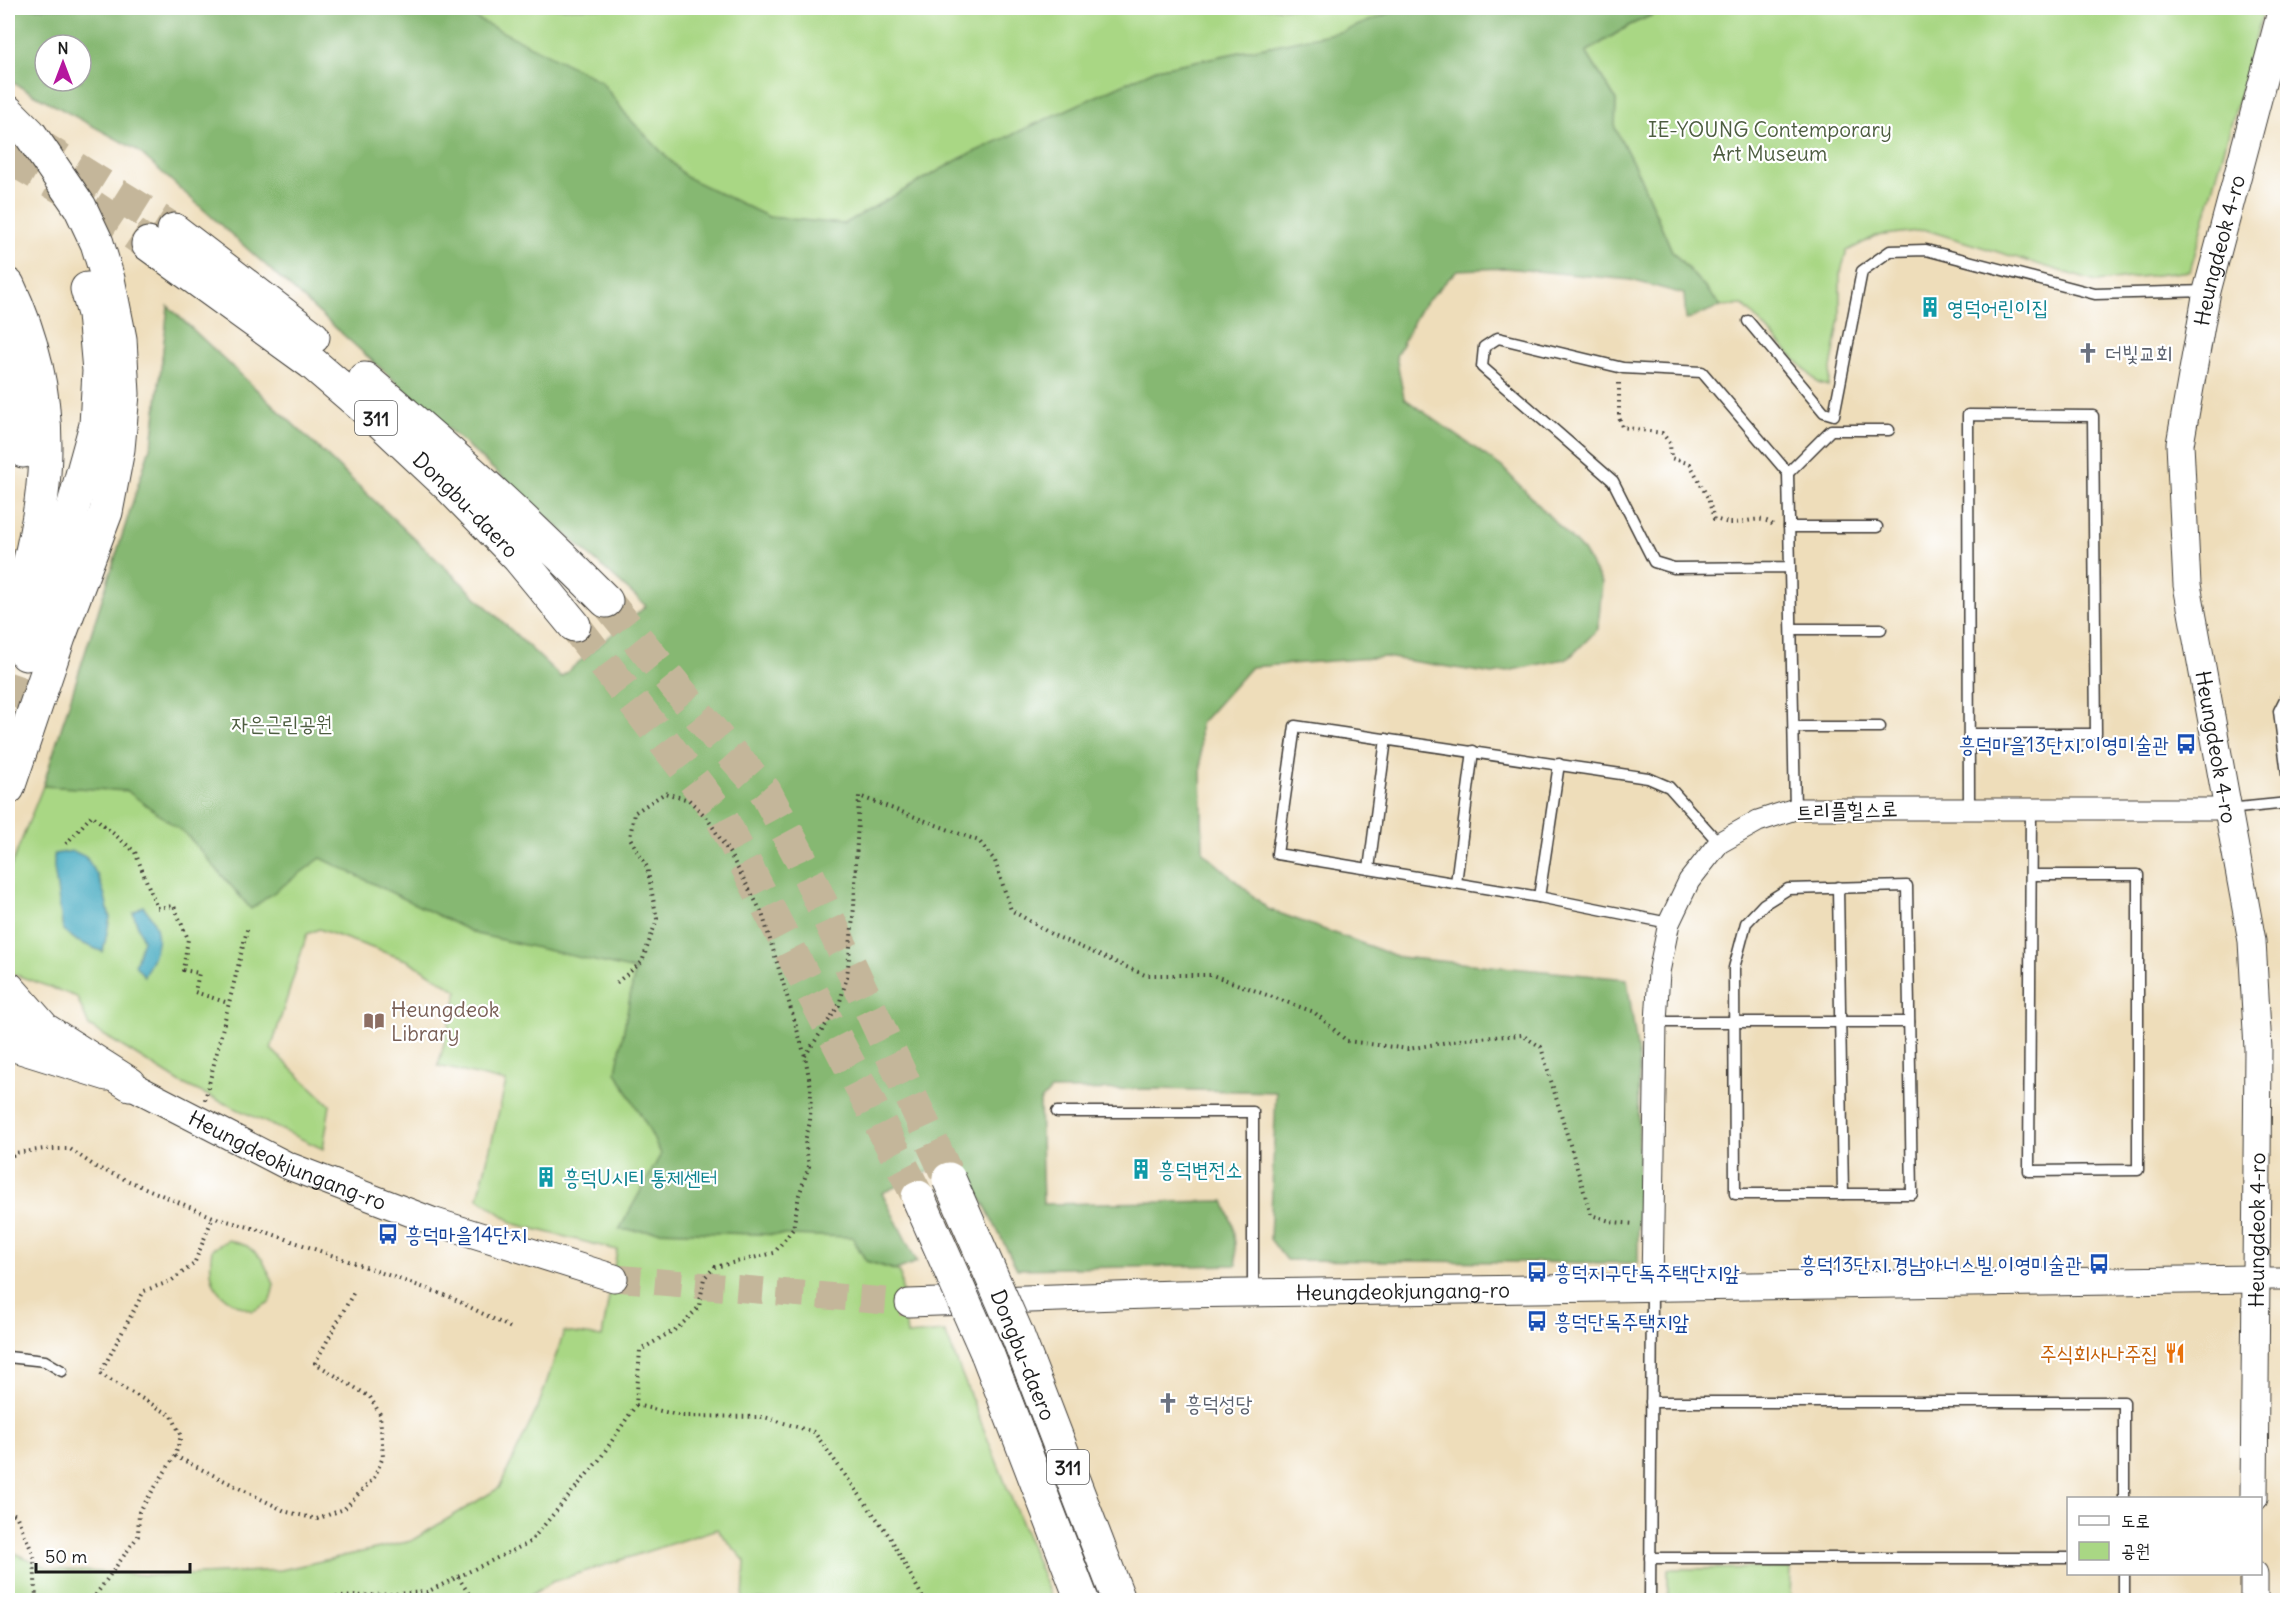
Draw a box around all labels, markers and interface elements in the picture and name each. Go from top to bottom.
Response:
north arrow [33,33,93,93]
text: N [57,38,69,58]
park label: IE-YOUNG Contemporary Art Museum [1648,116,1892,167]
street label: Heungdeok 4-ro [2188,172,2251,328]
place label: 영덕어린이집 [1947,294,2048,321]
building icon: 영덕어린이집 [1918,295,1942,319]
place label: 더빛교회 [2105,340,2173,367]
church icon: 더빛교회 [2076,341,2100,365]
road number: 311 [355,401,397,435]
street label: Dongbu-daero [407,446,525,563]
street label: Heungdeok 4-ro [2189,669,2243,825]
park label: 자은근린공원 [231,710,333,737]
place label: 흥덕마을13단지.이영미술관 [1959,731,2169,758]
bus stop icon: 흥덕마을13단지.이영미술관 [2174,732,2198,756]
street label: 트리플힐스로 [1796,795,1898,825]
place label: Heungdeok Library [391,996,499,1047]
library icon: Heungdeok Library [362,1009,386,1033]
street label: Heungdeokjungang-ro [184,1104,390,1216]
street label: Heungdeok 4-ro [2242,1153,2271,1307]
place label: 흥덕변전소 [1158,1156,1243,1183]
building icon: 흥덕변전소 [1129,1157,1153,1181]
place label: 흥덕U시티 통제센터 [563,1164,718,1191]
building icon: 흥덕U시티 통제센터 [534,1165,558,1189]
place label: 흥덕마을14단지 [405,1221,527,1248]
bus stop icon: 흥덕마을14단지 [376,1222,400,1246]
place label: 흥덕13단지.경남아너스빌.이영미술관 [1800,1251,2082,1278]
bus stop icon: 흥덕13단지.경남아너스빌.이영미술관 [2087,1252,2111,1276]
place label: 흥덕지구단독주택단지앞 [1554,1259,1740,1286]
bus stop icon: 흥덕지구단독주택단지앞 [1525,1260,1549,1284]
street label: Heungdeokjungang-ro [1296,1276,1510,1306]
street label: Dongbu-daero [984,1286,1062,1424]
place label: 흥덕단독주택지앞 [1554,1308,1689,1335]
bus stop icon: 흥덕단독주택지앞 [1525,1309,1549,1333]
place label: 주식회사나주집 [2040,1340,2158,1367]
restaurant icon: 주식회사나주집 [2163,1341,2187,1365]
place label: 흥덕성당 [1185,1390,1253,1417]
church icon: 흥덕성당 [1156,1391,1180,1415]
road number: 311 [1047,1450,1089,1484]
legend [2067,1497,2262,1575]
text: 도로 [2121,1509,2150,1532]
scale bar [36,1536,190,1574]
text: 공원 [2121,1539,2150,1562]
text: 50 m [45,1545,87,1568]

